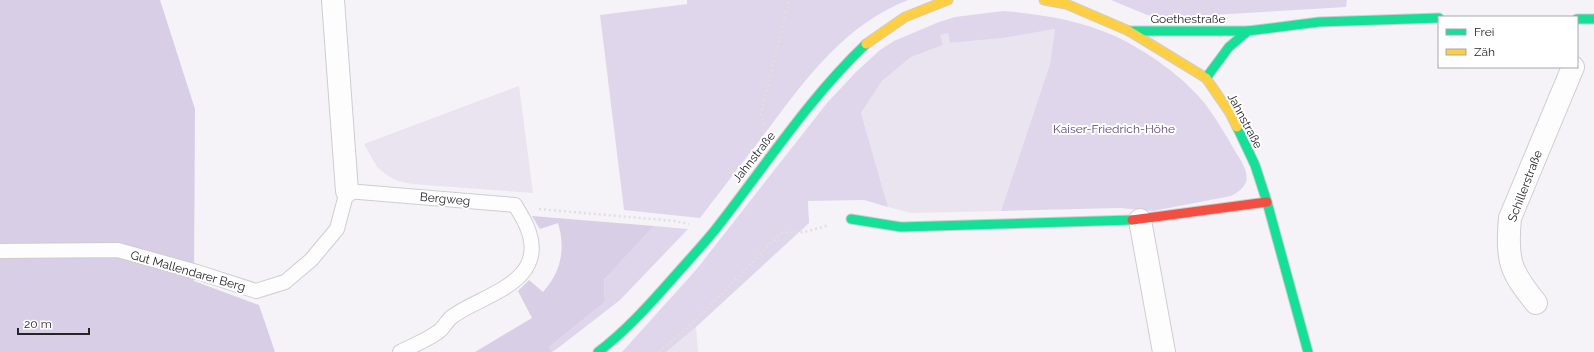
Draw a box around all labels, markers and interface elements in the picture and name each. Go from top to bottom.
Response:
street label: Goethestraße [1151,12,1225,26]
legend [1438,16,1578,68]
text: Frei [1474,25,1494,39]
text: Zäh [1474,45,1495,59]
street label: Jahnstraße [1225,91,1265,151]
park label: Kaiser-Friedrich-Höhe [1053,122,1175,136]
street label: Jahnstraße [730,129,778,185]
street label: Schillerstraße [1505,148,1545,224]
street label: Bergweg [419,190,471,208]
street label: Gut Mallendarer Berg [129,248,247,294]
scale bar [18,310,89,336]
text: 20 m [24,317,52,331]

